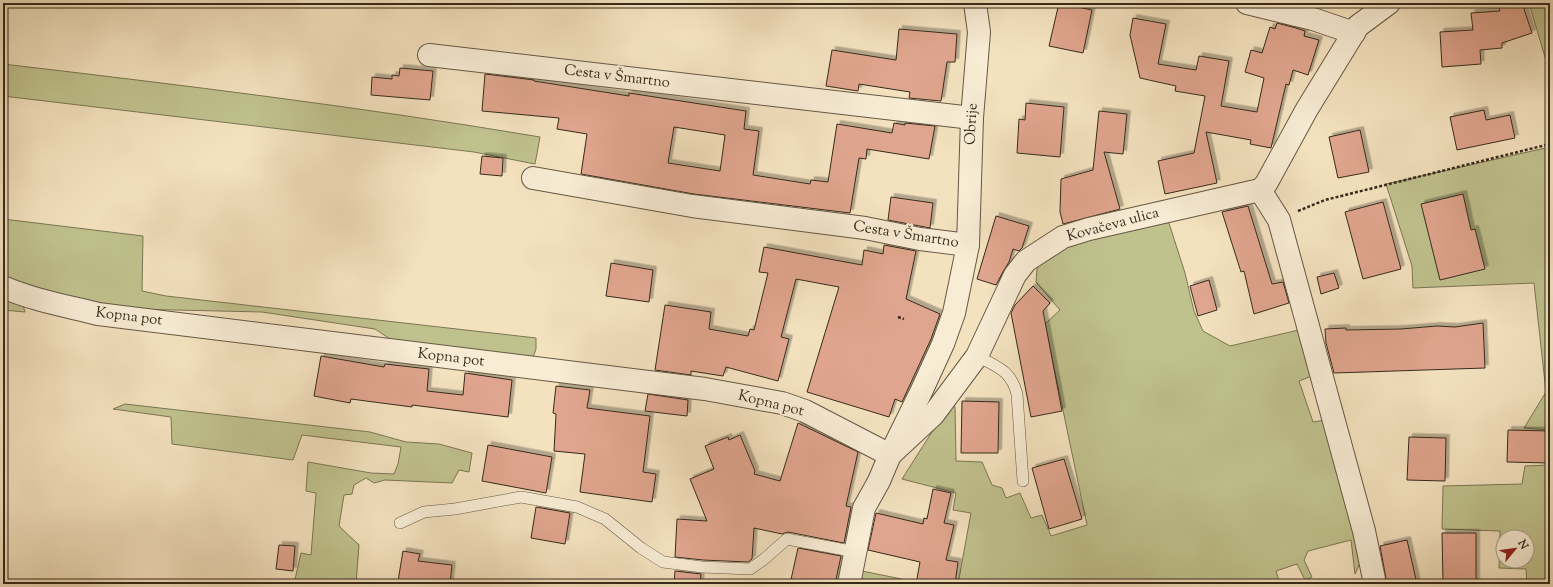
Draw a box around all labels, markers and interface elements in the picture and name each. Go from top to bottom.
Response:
street label: Cesta v Šmartno [563,59,671,94]
street label: Obrije [960,102,984,146]
street label: Kovačeva ulica [1065,203,1162,247]
street label: Cesta v Šmartno [852,215,960,254]
street label: Kopna pot [94,302,164,332]
street label: Kopna pot [416,343,486,373]
street label: Kopna pot [736,386,806,422]
north arrow [1495,529,1535,569]
text: N [1513,536,1532,553]

